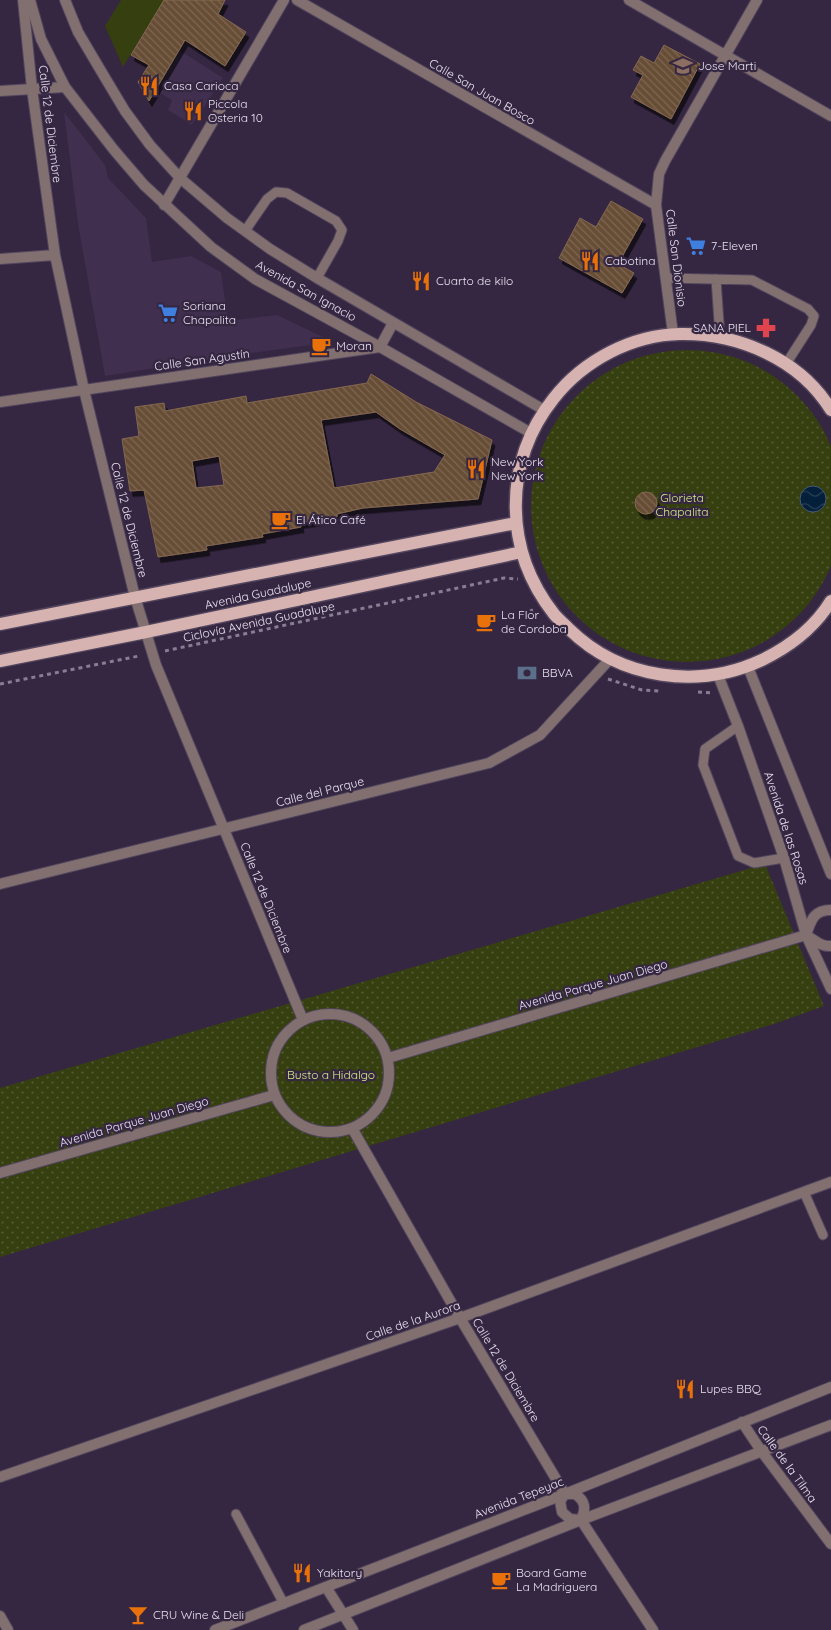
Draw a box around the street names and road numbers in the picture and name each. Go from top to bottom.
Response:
street label: Calle San Juan Bosco [426,55,538,128]
street label: Calle 12 de Diciembre [36,64,65,184]
street label: Calle San Dionisio [663,208,690,308]
street label: Avenida San Ignacio [253,257,359,324]
street label: Calle San Agustín [153,345,250,374]
street label: Calle 12 de Diciembre [108,461,151,579]
street label: Avenida Guadalupe [203,575,313,612]
street label: Ciclovía Avenida Guadalupe [182,598,336,645]
street label: Avenida de las Rosas [761,769,812,887]
street label: Calle del Parque [274,773,366,810]
street label: Calle 12 de Diciembre [237,840,296,956]
street label: Avenida Parque Juan Diego [517,956,669,1013]
street label: Avenida Parque Juan Diego [58,1093,210,1150]
street label: Calle de la Aurora [364,1297,462,1344]
street label: Calle 12 de Diciembre [470,1315,543,1425]
street label: Calle de la Tilma [754,1422,821,1505]
street label: Avenida Tepeyac [472,1474,566,1522]

